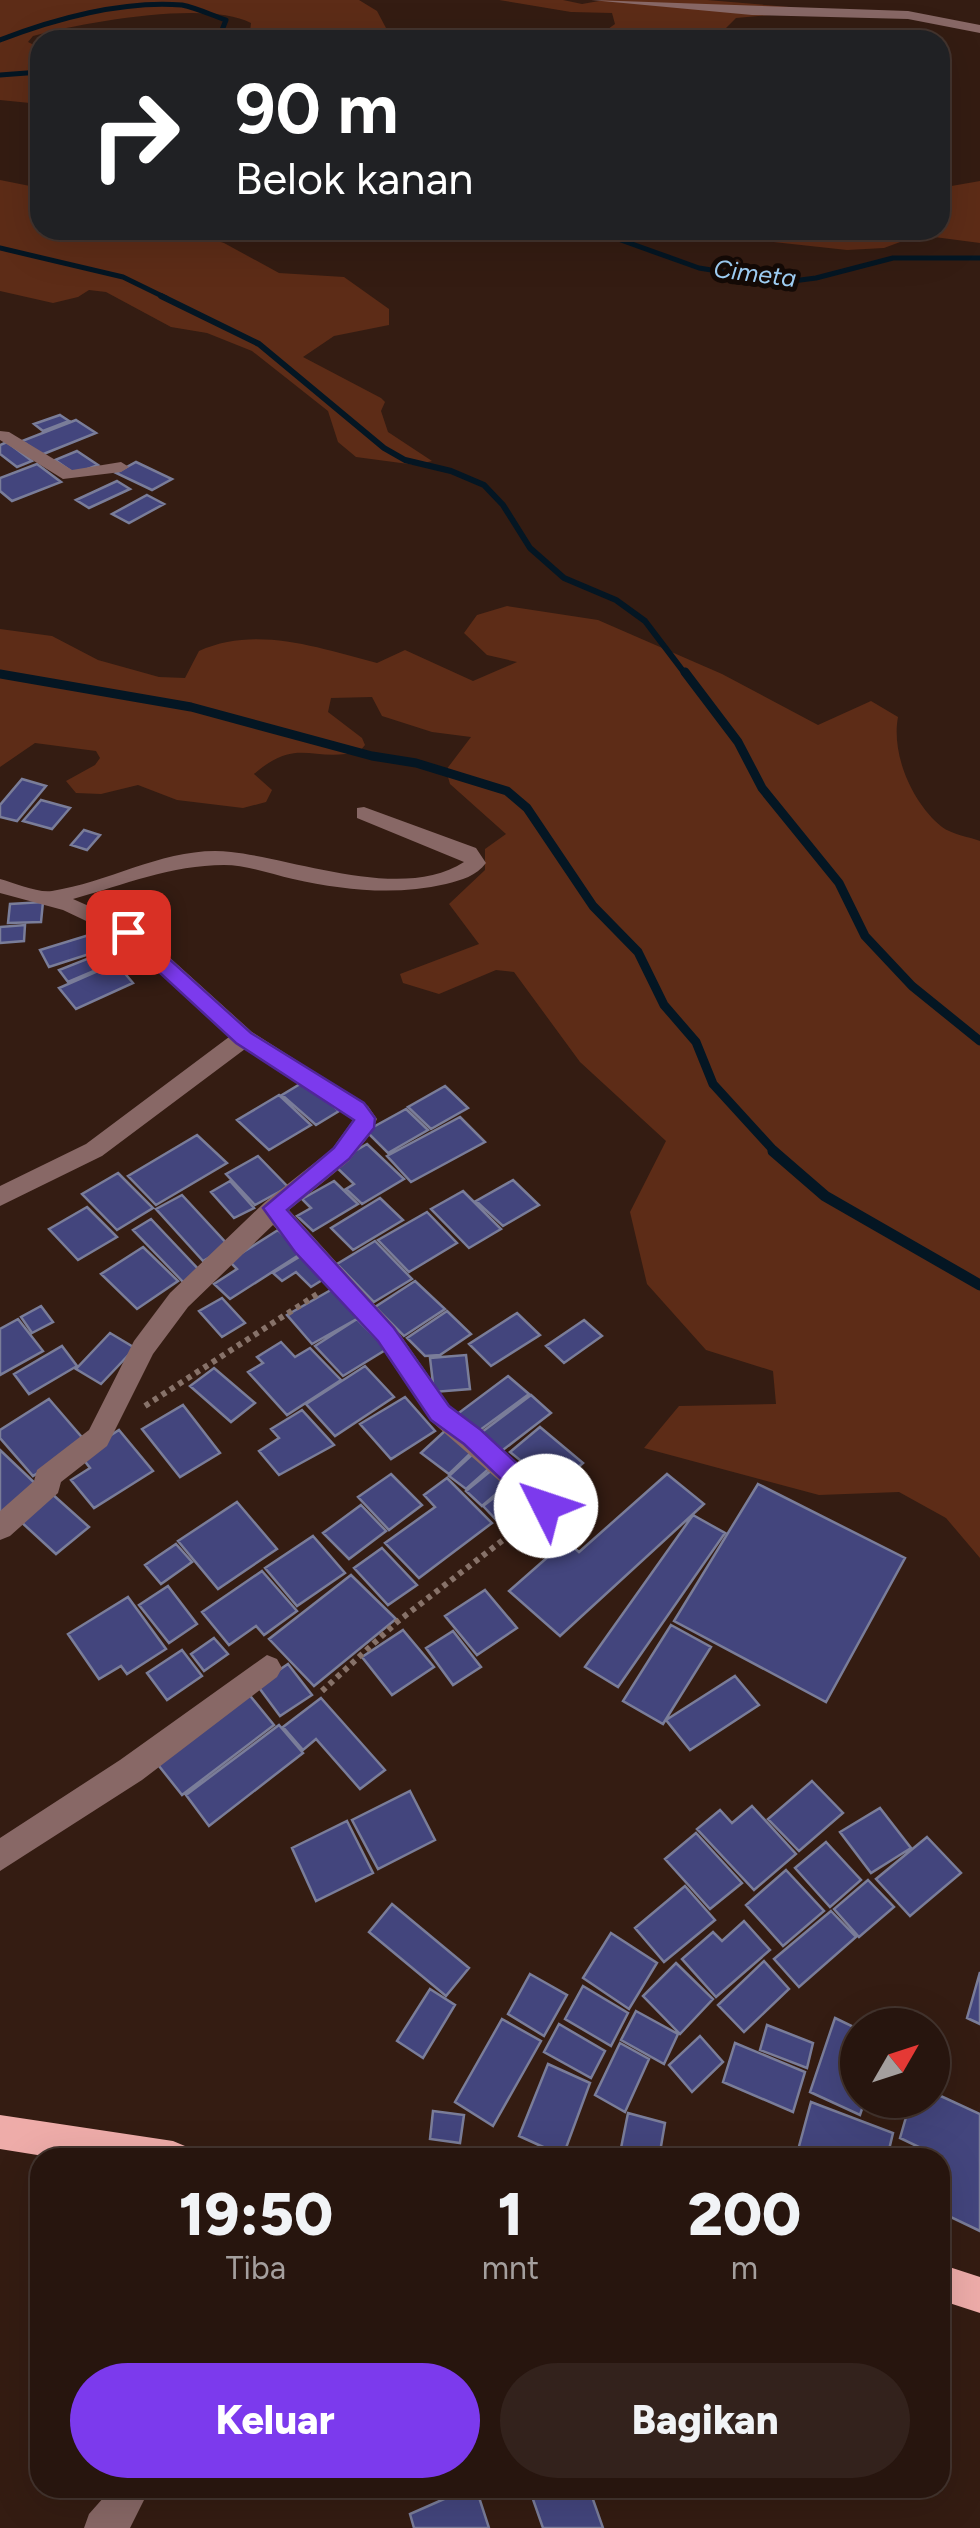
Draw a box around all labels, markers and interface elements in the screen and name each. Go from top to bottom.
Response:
text: 90 m [235,66,399,151]
icon: right [70,70,200,200]
text: Belok kanan [235,151,473,205]
water label: Cimeta [712,253,798,293]
pin [86,890,171,975]
icon: arrive [101,905,156,960]
position arrow [494,1454,598,1558]
north arrow [840,2008,950,2118]
map controls [840,2008,950,2118]
text: 19:50 [179,2178,333,2250]
text: 1 [498,2178,523,2250]
text: 200 [688,2178,801,2250]
text: Tiba [226,2249,286,2287]
text: mnt [482,2249,539,2287]
text: m [731,2249,758,2287]
button: Keluar [70,2363,480,2478]
button: Bagikan [500,2363,910,2478]

